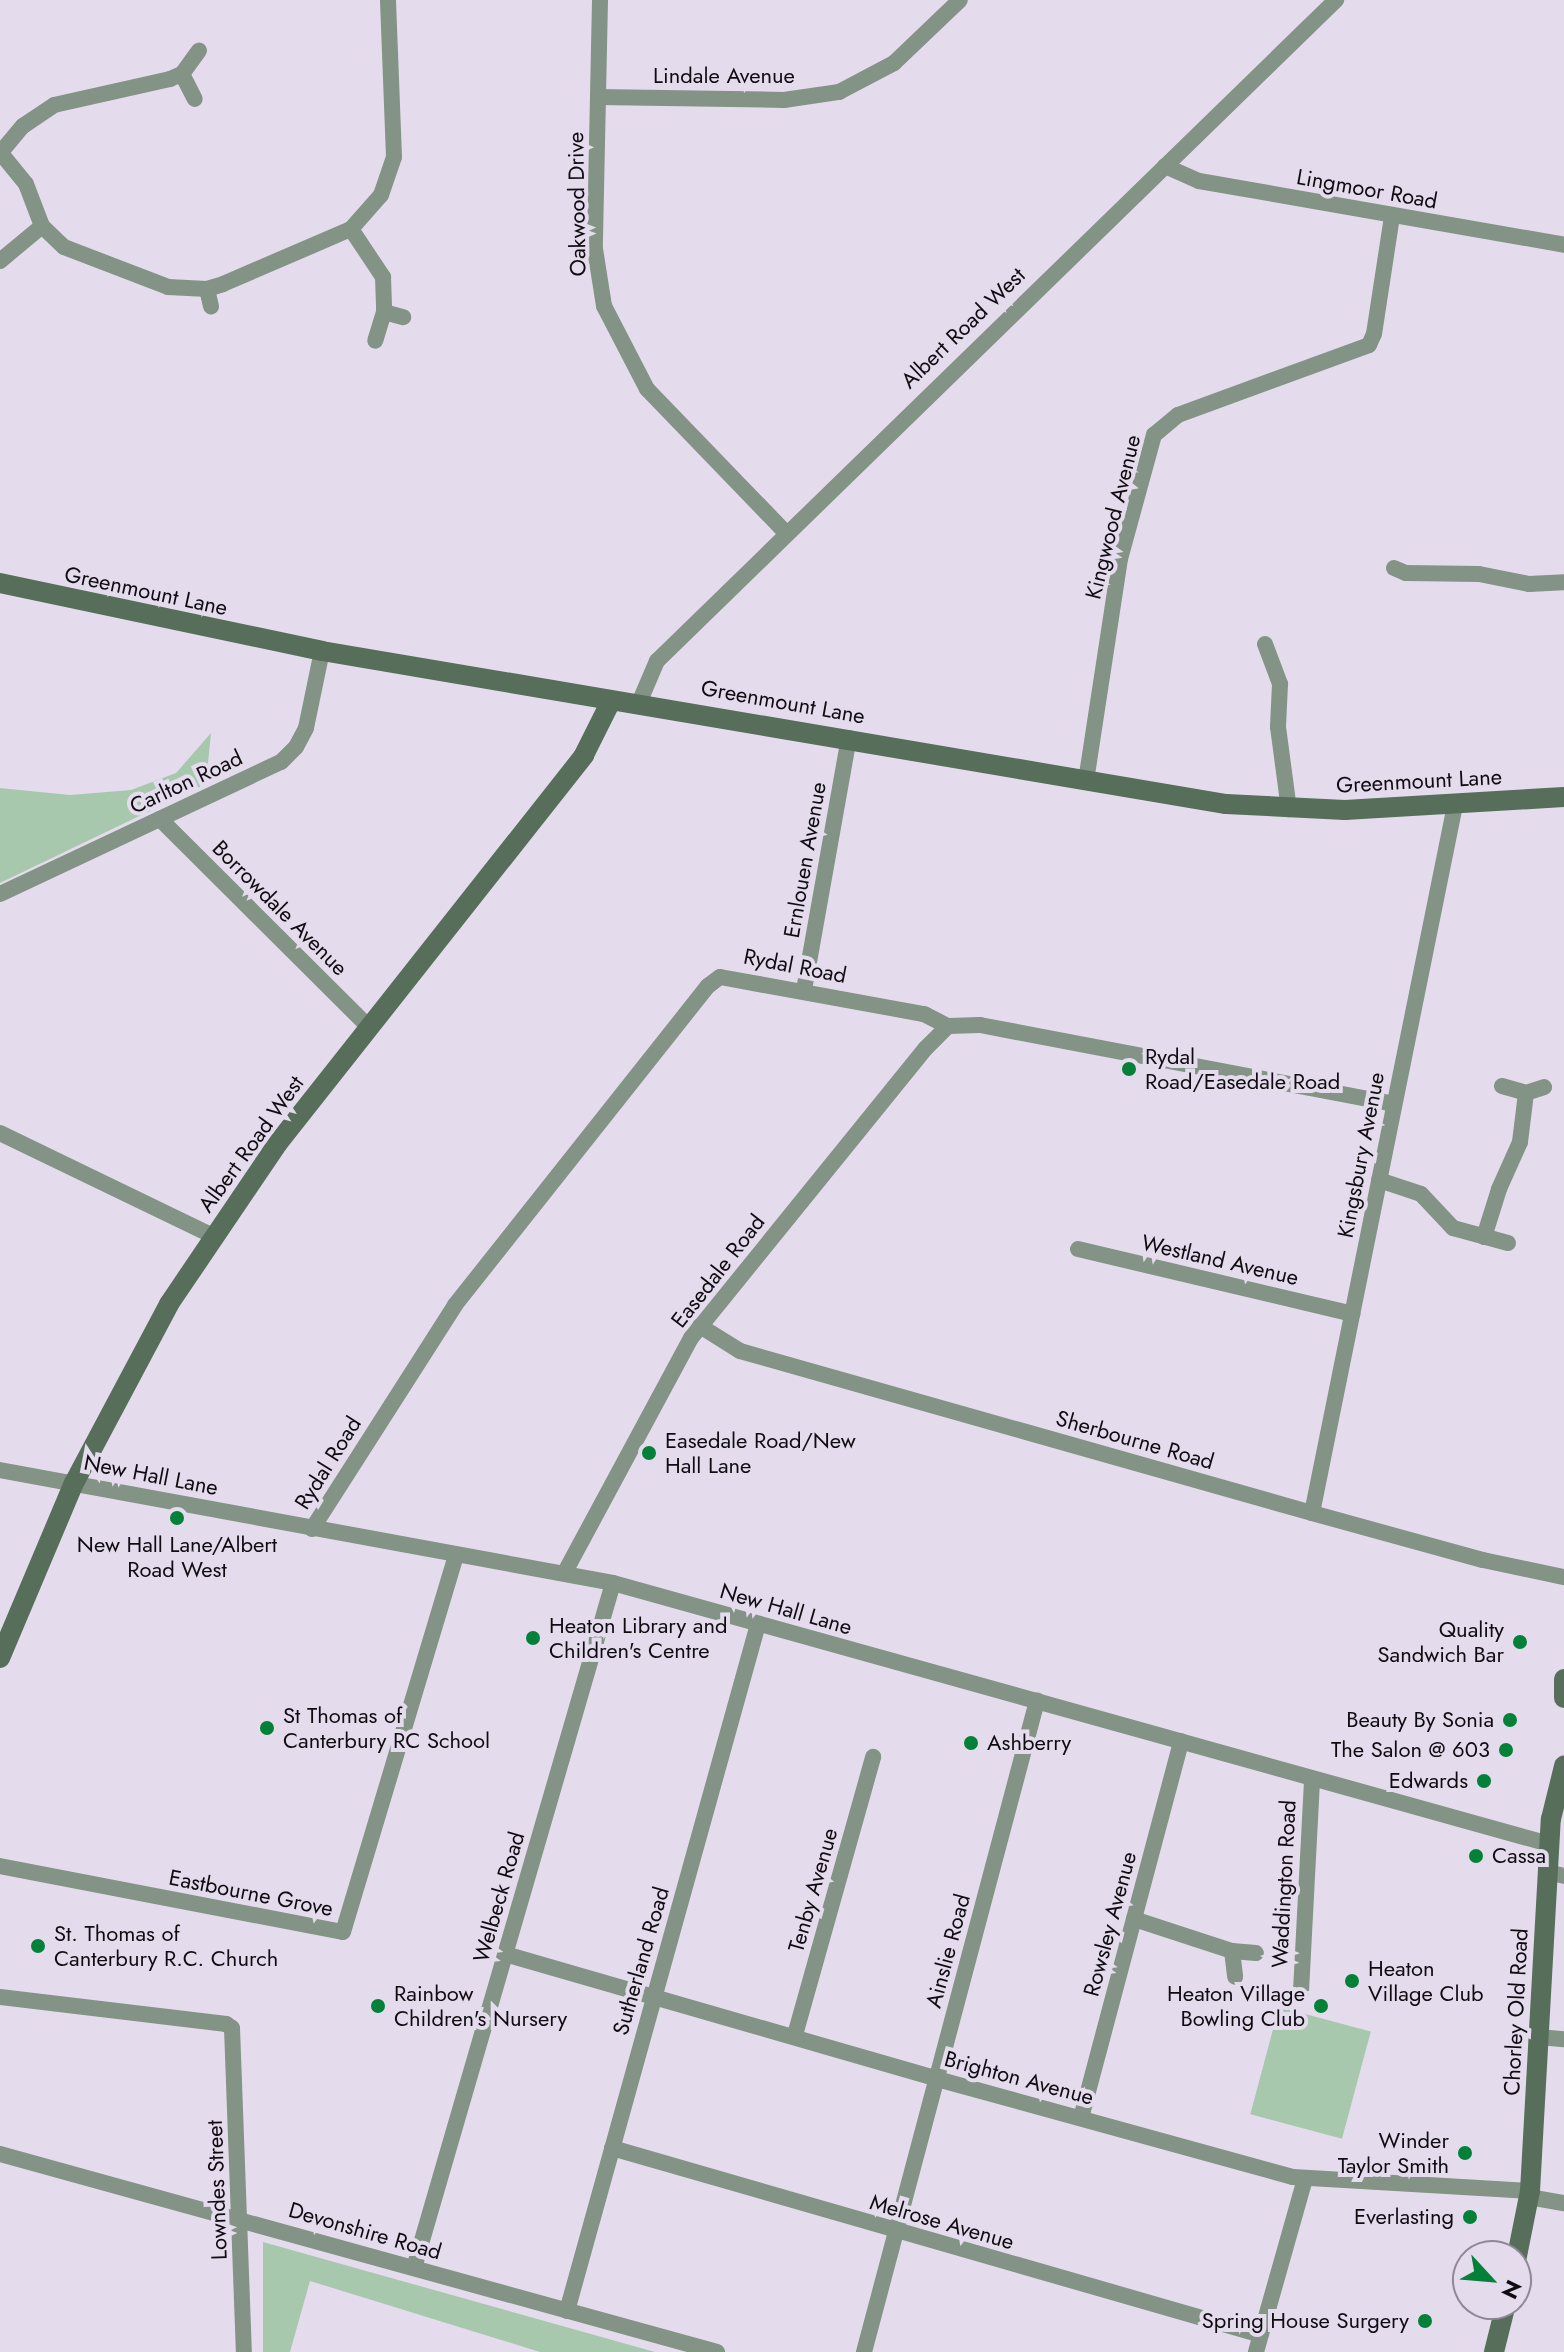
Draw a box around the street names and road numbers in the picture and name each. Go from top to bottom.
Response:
street label: Lindale Avenue [653,63,795,89]
street label: Oakwood Drive [563,131,591,277]
street label: Lingmoor Road [1295,164,1439,214]
street label: Albert Road West [895,262,1031,394]
street label: Kingwood Avenue [1080,432,1146,602]
street label: Greenmount Lane [62,561,230,621]
street label: Greenmount Lane [699,675,867,729]
street label: Carlton Road [126,744,246,820]
street label: Greenmount Lane [1335,763,1503,799]
street label: Ernlouen Avenue [778,780,832,940]
street label: Borrowdale Avenue [207,835,353,981]
street label: Rydal Road [741,943,849,989]
street label: Kingsbury Avenue [1332,1070,1390,1240]
street label: Albert Road West [193,1071,309,1217]
street label: Easedale Road [666,1209,770,1333]
street label: Westland Avenue [1139,1229,1301,1291]
street label: Sherbourne Road [1053,1405,1217,1475]
street label: Rydal Road [289,1412,367,1514]
street label: New Hall Lane [82,1449,220,1501]
street label: New Hall Lane [717,1578,855,1640]
street label: Waddington Road [1266,1799,1302,1969]
street label: Tenby Avenue [783,1825,843,1955]
street label: Welbeck Road [468,1829,530,1965]
street label: Rowsley Avenue [1078,1849,1142,1999]
street label: Eastbourne Grove [167,1864,335,1922]
street label: Sutherland Road [607,1884,675,2038]
street label: Ainslie Road [920,1891,976,2011]
street label: Chorley Old Road [1498,1928,1534,2096]
street label: Brighton Avenue [941,2045,1097,2111]
street label: Lowndes Street [201,2120,233,2260]
street label: Melrose Avenue [867,2189,1017,2255]
street label: Devonshire Road [286,2197,444,2265]

